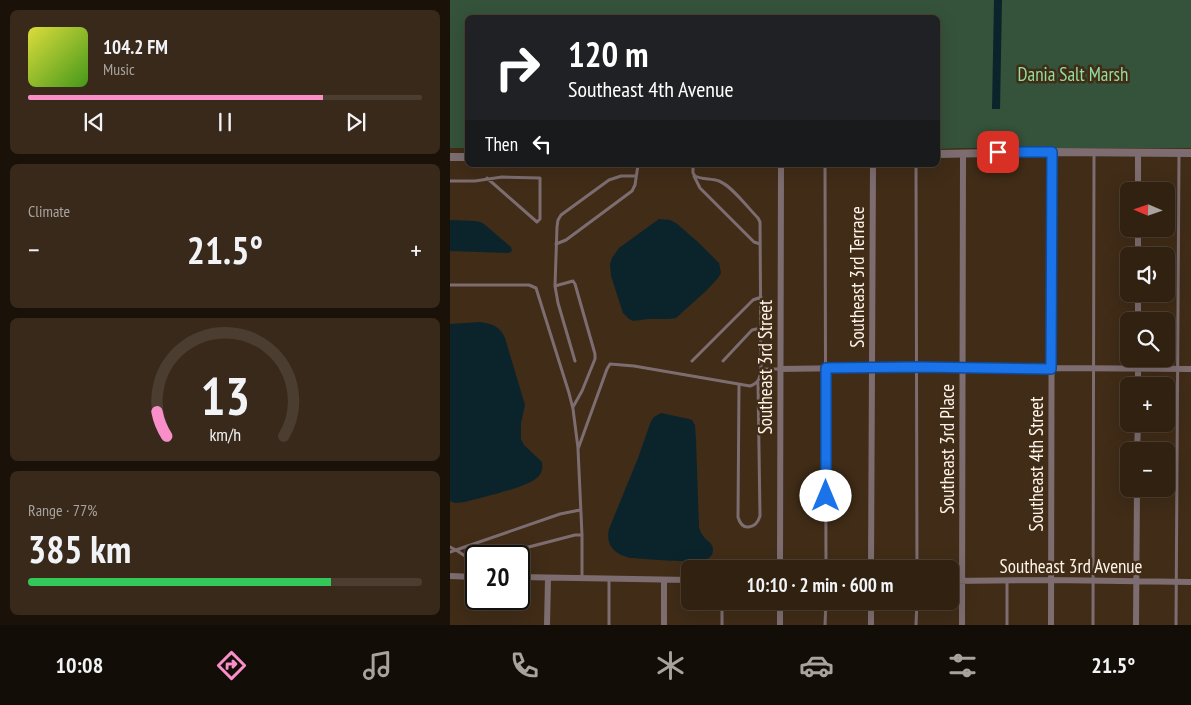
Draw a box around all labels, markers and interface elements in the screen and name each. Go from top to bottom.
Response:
text: 120 m [568,31,649,77]
text: 104.2 FM [103,35,168,59]
icon: right [485,35,550,100]
text: Music [103,59,135,79]
park label: Dania Salt Marsh [1018,62,1128,86]
text: Southeast 4th Avenue [568,75,734,103]
icon: previous [80,108,108,136]
icon: pause [211,108,239,136]
icon: next [342,108,370,136]
icon: left [528,130,556,158]
pin [977,131,1019,173]
text: Then [485,132,518,156]
icon: arrive [984,138,1012,166]
north arrow [1120,182,1175,238]
map controls [1120,182,1175,497]
text: Climate [28,201,70,221]
street label: Southeast 3rd Terrace [845,206,869,348]
text: 21.5° [187,225,263,274]
text: − [28,231,40,268]
text: + [410,231,422,268]
button: sound [1120,247,1175,302]
street label: Southeast 3rd Street [753,299,777,434]
button: search [1120,312,1175,367]
text: 13 [200,362,250,429]
button: + [1120,377,1175,432]
street label: Southeast 3rd Place [935,384,959,514]
street label: Southeast 4th Street [1024,396,1048,531]
text: km/h [209,423,241,446]
button: − [1120,442,1175,497]
position arrow [799,469,851,521]
text: Range · 77% [28,500,97,520]
text: 385 km [28,524,131,573]
speed limit sign: 20 [465,545,530,610]
street label: Southeast 3rd Avenue [1000,554,1143,578]
text: 10:10 · 2 min · 600 m [747,573,893,597]
icon: directions [214,648,249,683]
icon: music [360,648,395,683]
icon: phone [507,648,542,683]
icon: climate [653,648,688,683]
icon: car [799,648,834,683]
icon: filters [945,648,980,683]
text: 10:08 [56,651,103,679]
text: 21.5° [1091,651,1135,679]

